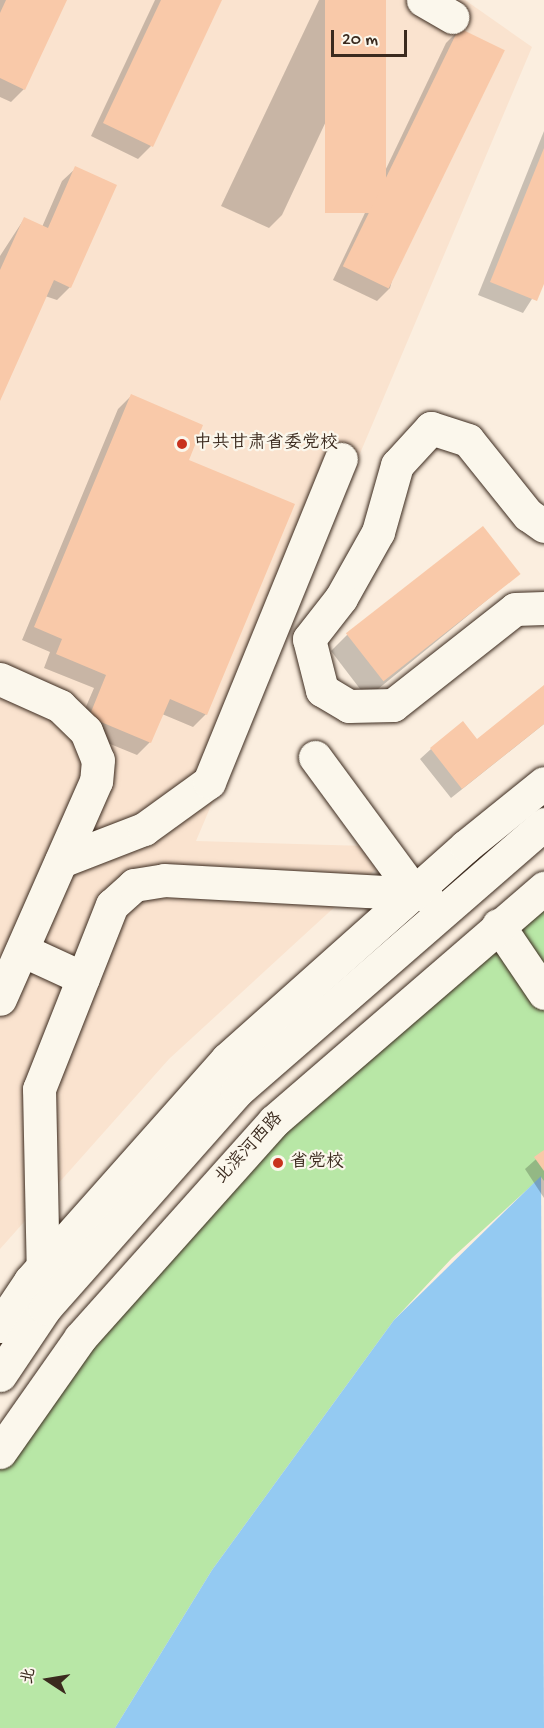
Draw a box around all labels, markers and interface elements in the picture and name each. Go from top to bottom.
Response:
scale bar [334,18,410,56]
text: 20 m [342,30,378,51]
place label: 中共甘肃省委党校 [194,433,338,455]
marker: 中共甘肃省委党校 [175,437,189,451]
street label: 北滨河西路 [211,1109,289,1189]
place label: 省党校 [290,1152,344,1174]
marker: 省党校 [271,1156,285,1170]
north arrow [18,1650,78,1710]
text: 北 [19,1666,41,1686]

